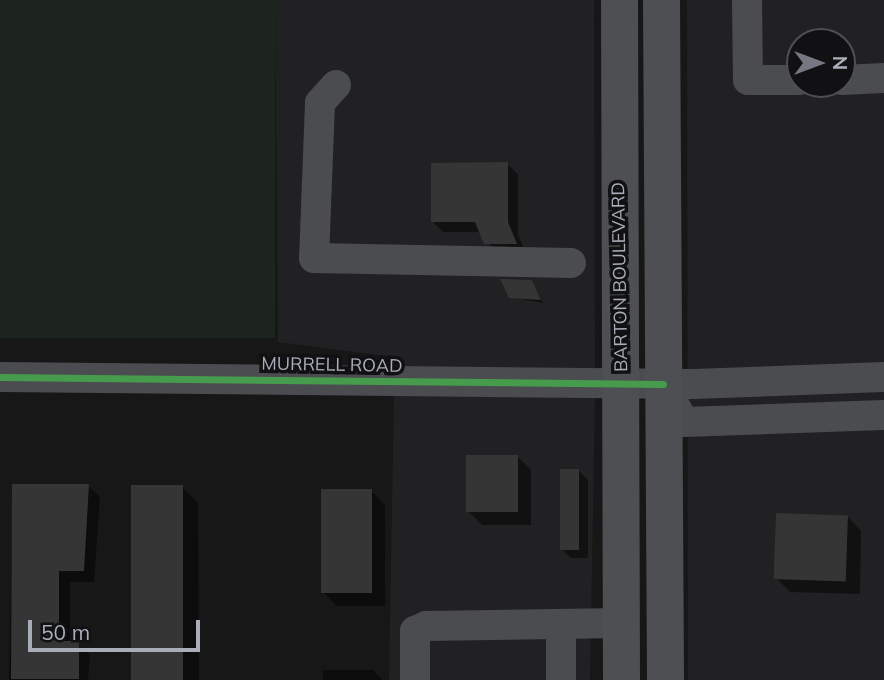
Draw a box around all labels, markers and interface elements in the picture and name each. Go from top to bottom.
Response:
north arrow [786,28,856,98]
text: N [828,56,852,70]
street label: BARTON BOULEVARD [608,182,632,372]
street label: MURRELL ROAD [261,353,403,377]
scale bar [32,606,203,650]
text: 50 m [41,619,90,645]

